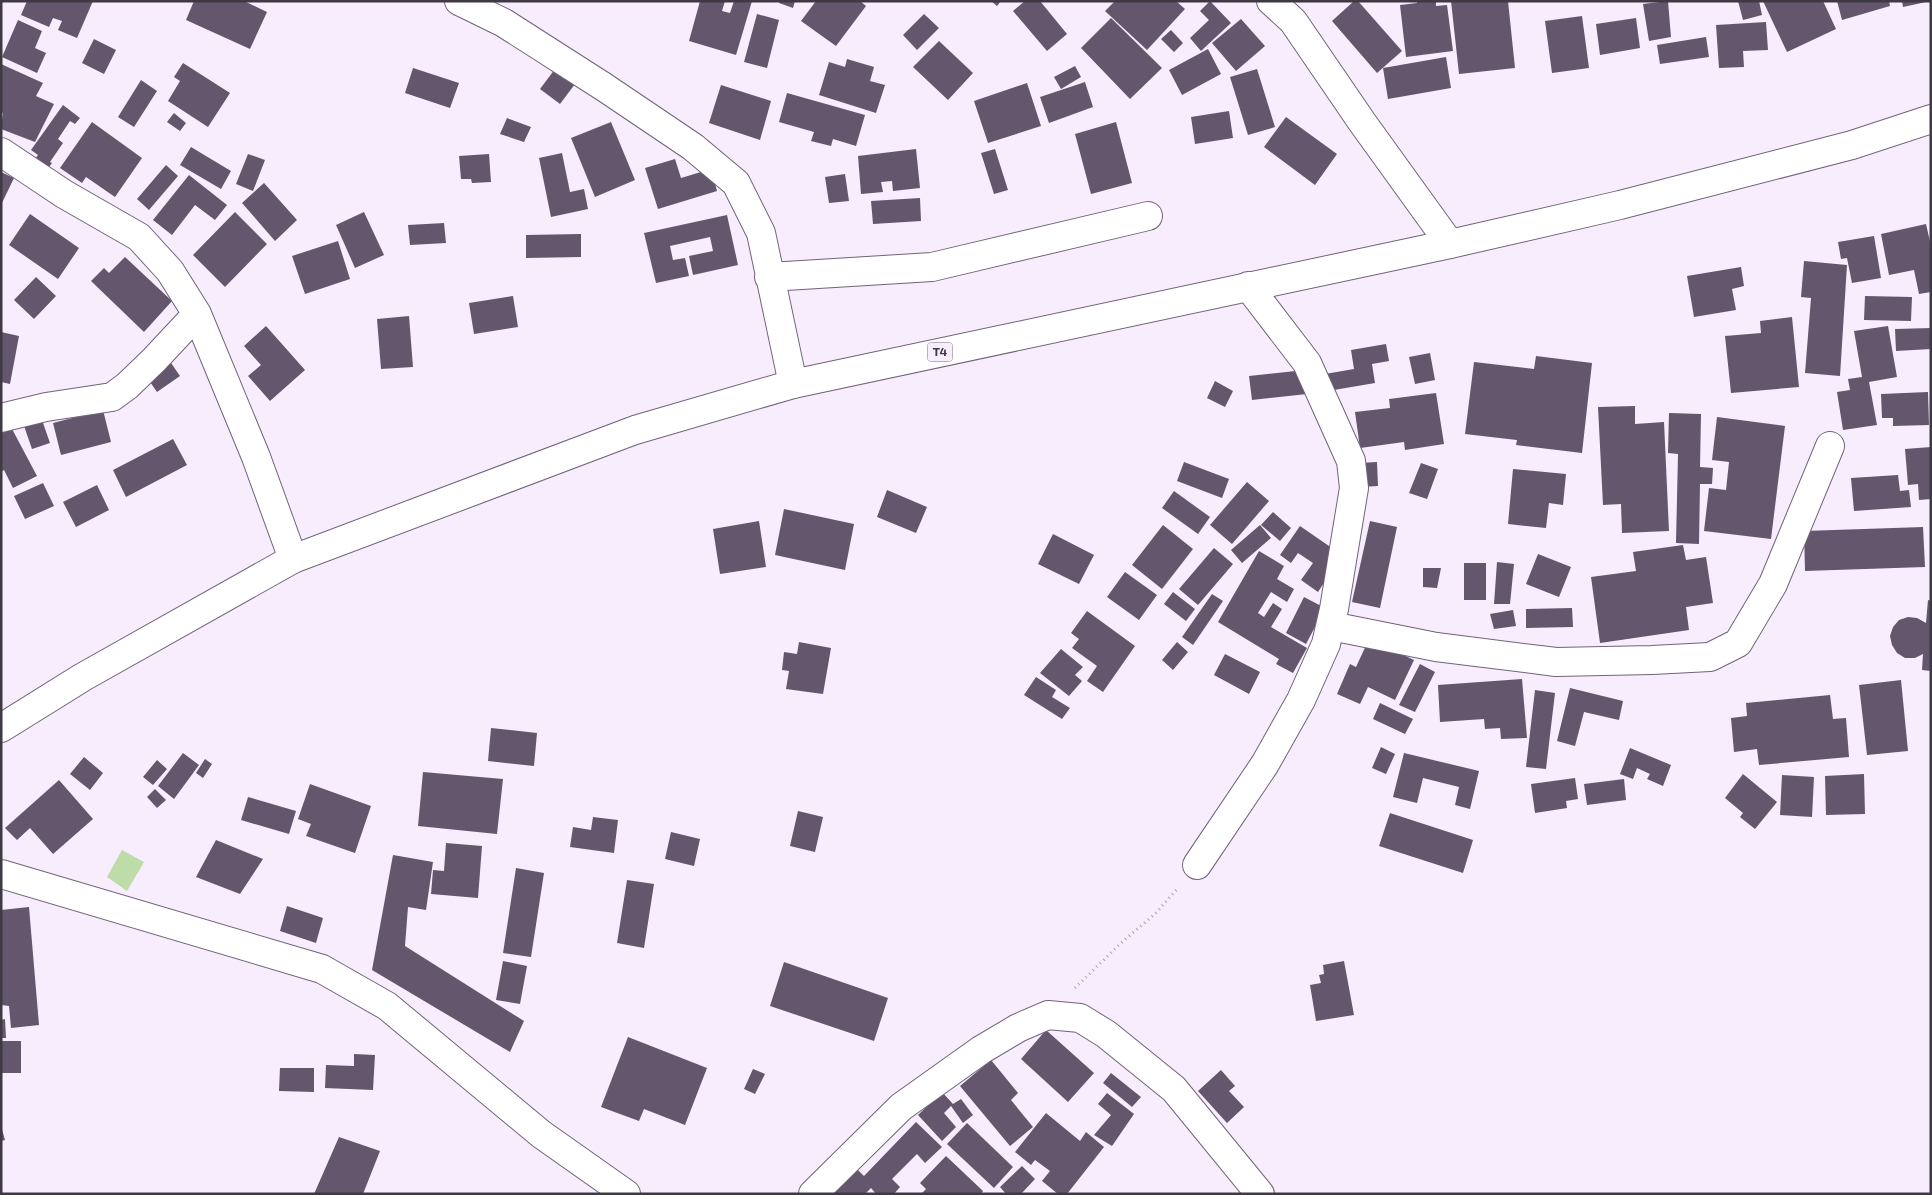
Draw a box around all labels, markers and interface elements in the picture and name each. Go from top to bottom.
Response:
road number: T4 [928,342,952,362]

